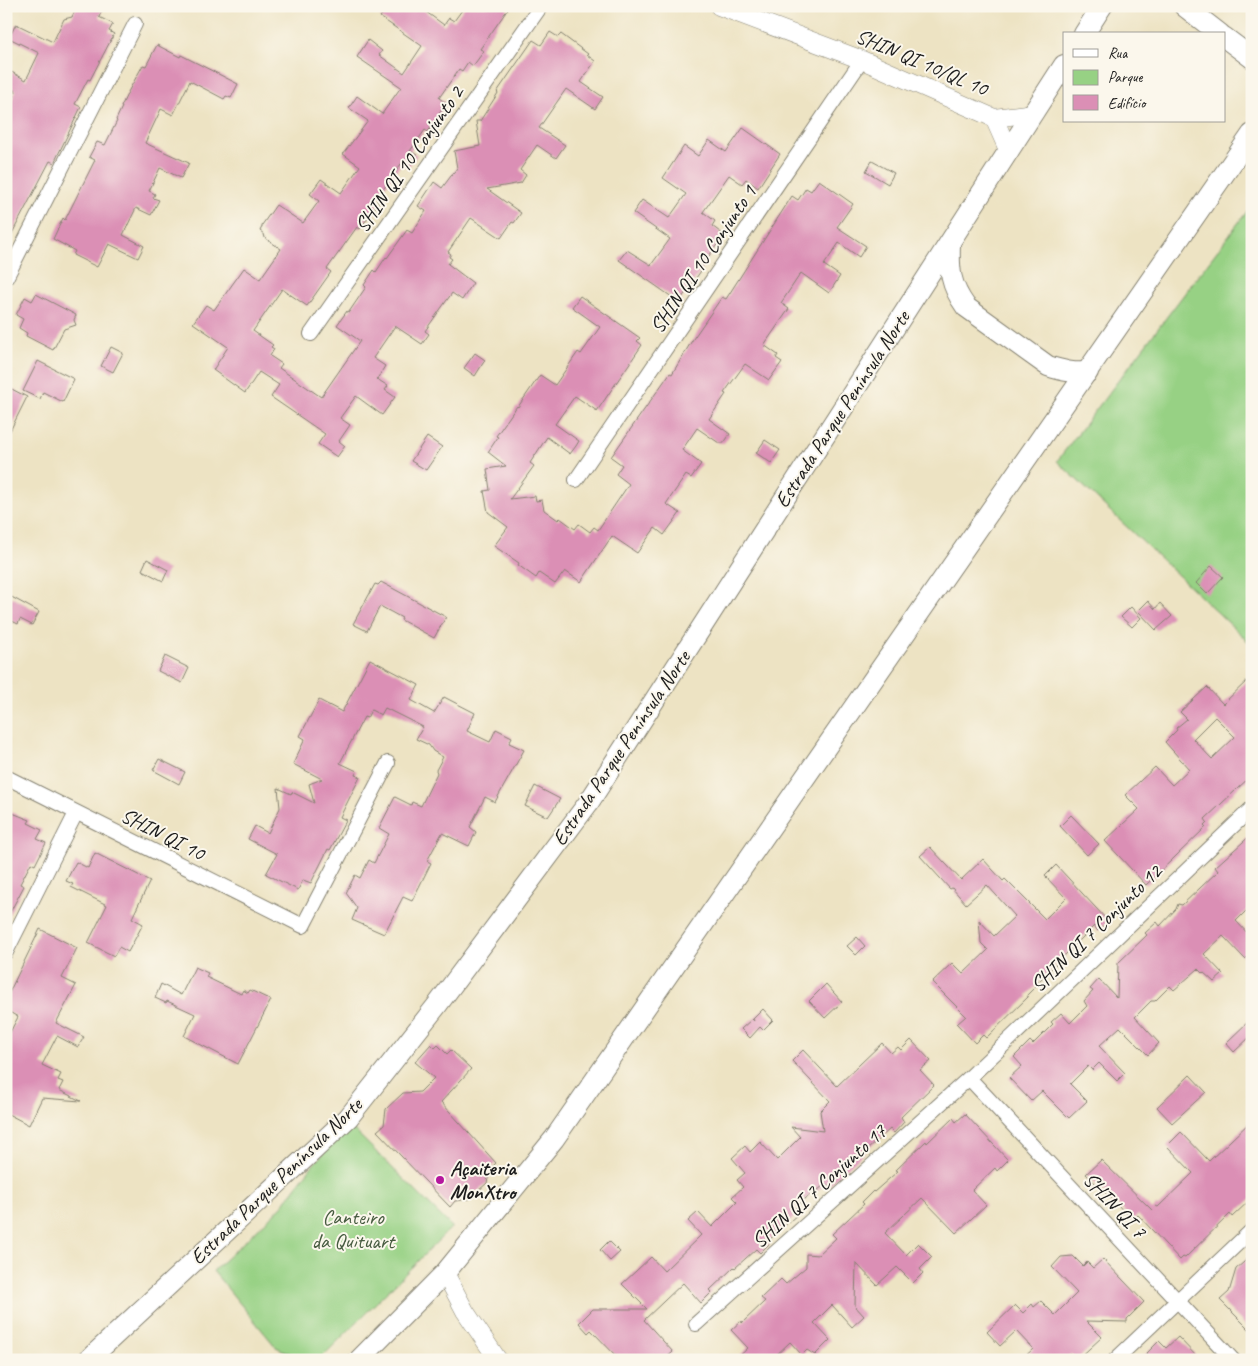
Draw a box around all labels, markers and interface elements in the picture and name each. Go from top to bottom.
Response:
street label: SHIN QI 10/QL 10 [852,23,993,102]
legend [1063,32,1226,122]
text: Rua [1108,44,1128,63]
text: Parque [1108,68,1144,87]
street label: SHIN QI 10 Conjunto 2 [349,80,470,237]
text: Edifício [1108,94,1147,113]
street label: SHIN QI 10 Conjunto 1 [644,179,763,338]
street label: Estrada Parque Península Norte [769,304,916,512]
street label: Estrada Parque Península Norte [546,644,697,850]
street label: SHIN QI 10 [117,802,211,867]
street label: SHIN QI 7 Conjunto 12 [1025,858,1168,997]
street label: Estrada Parque Península Norte [185,1091,369,1270]
street label: SHIN QI 7 Conjunto 17 [746,1118,893,1253]
place label: Açaiteria MonXtro [450,1155,518,1205]
street label: SHIN QI 7 [1078,1167,1153,1245]
marker: Açaiteria MonXtro [434,1174,446,1186]
park label: Canteiro da Quituart [312,1204,396,1254]

